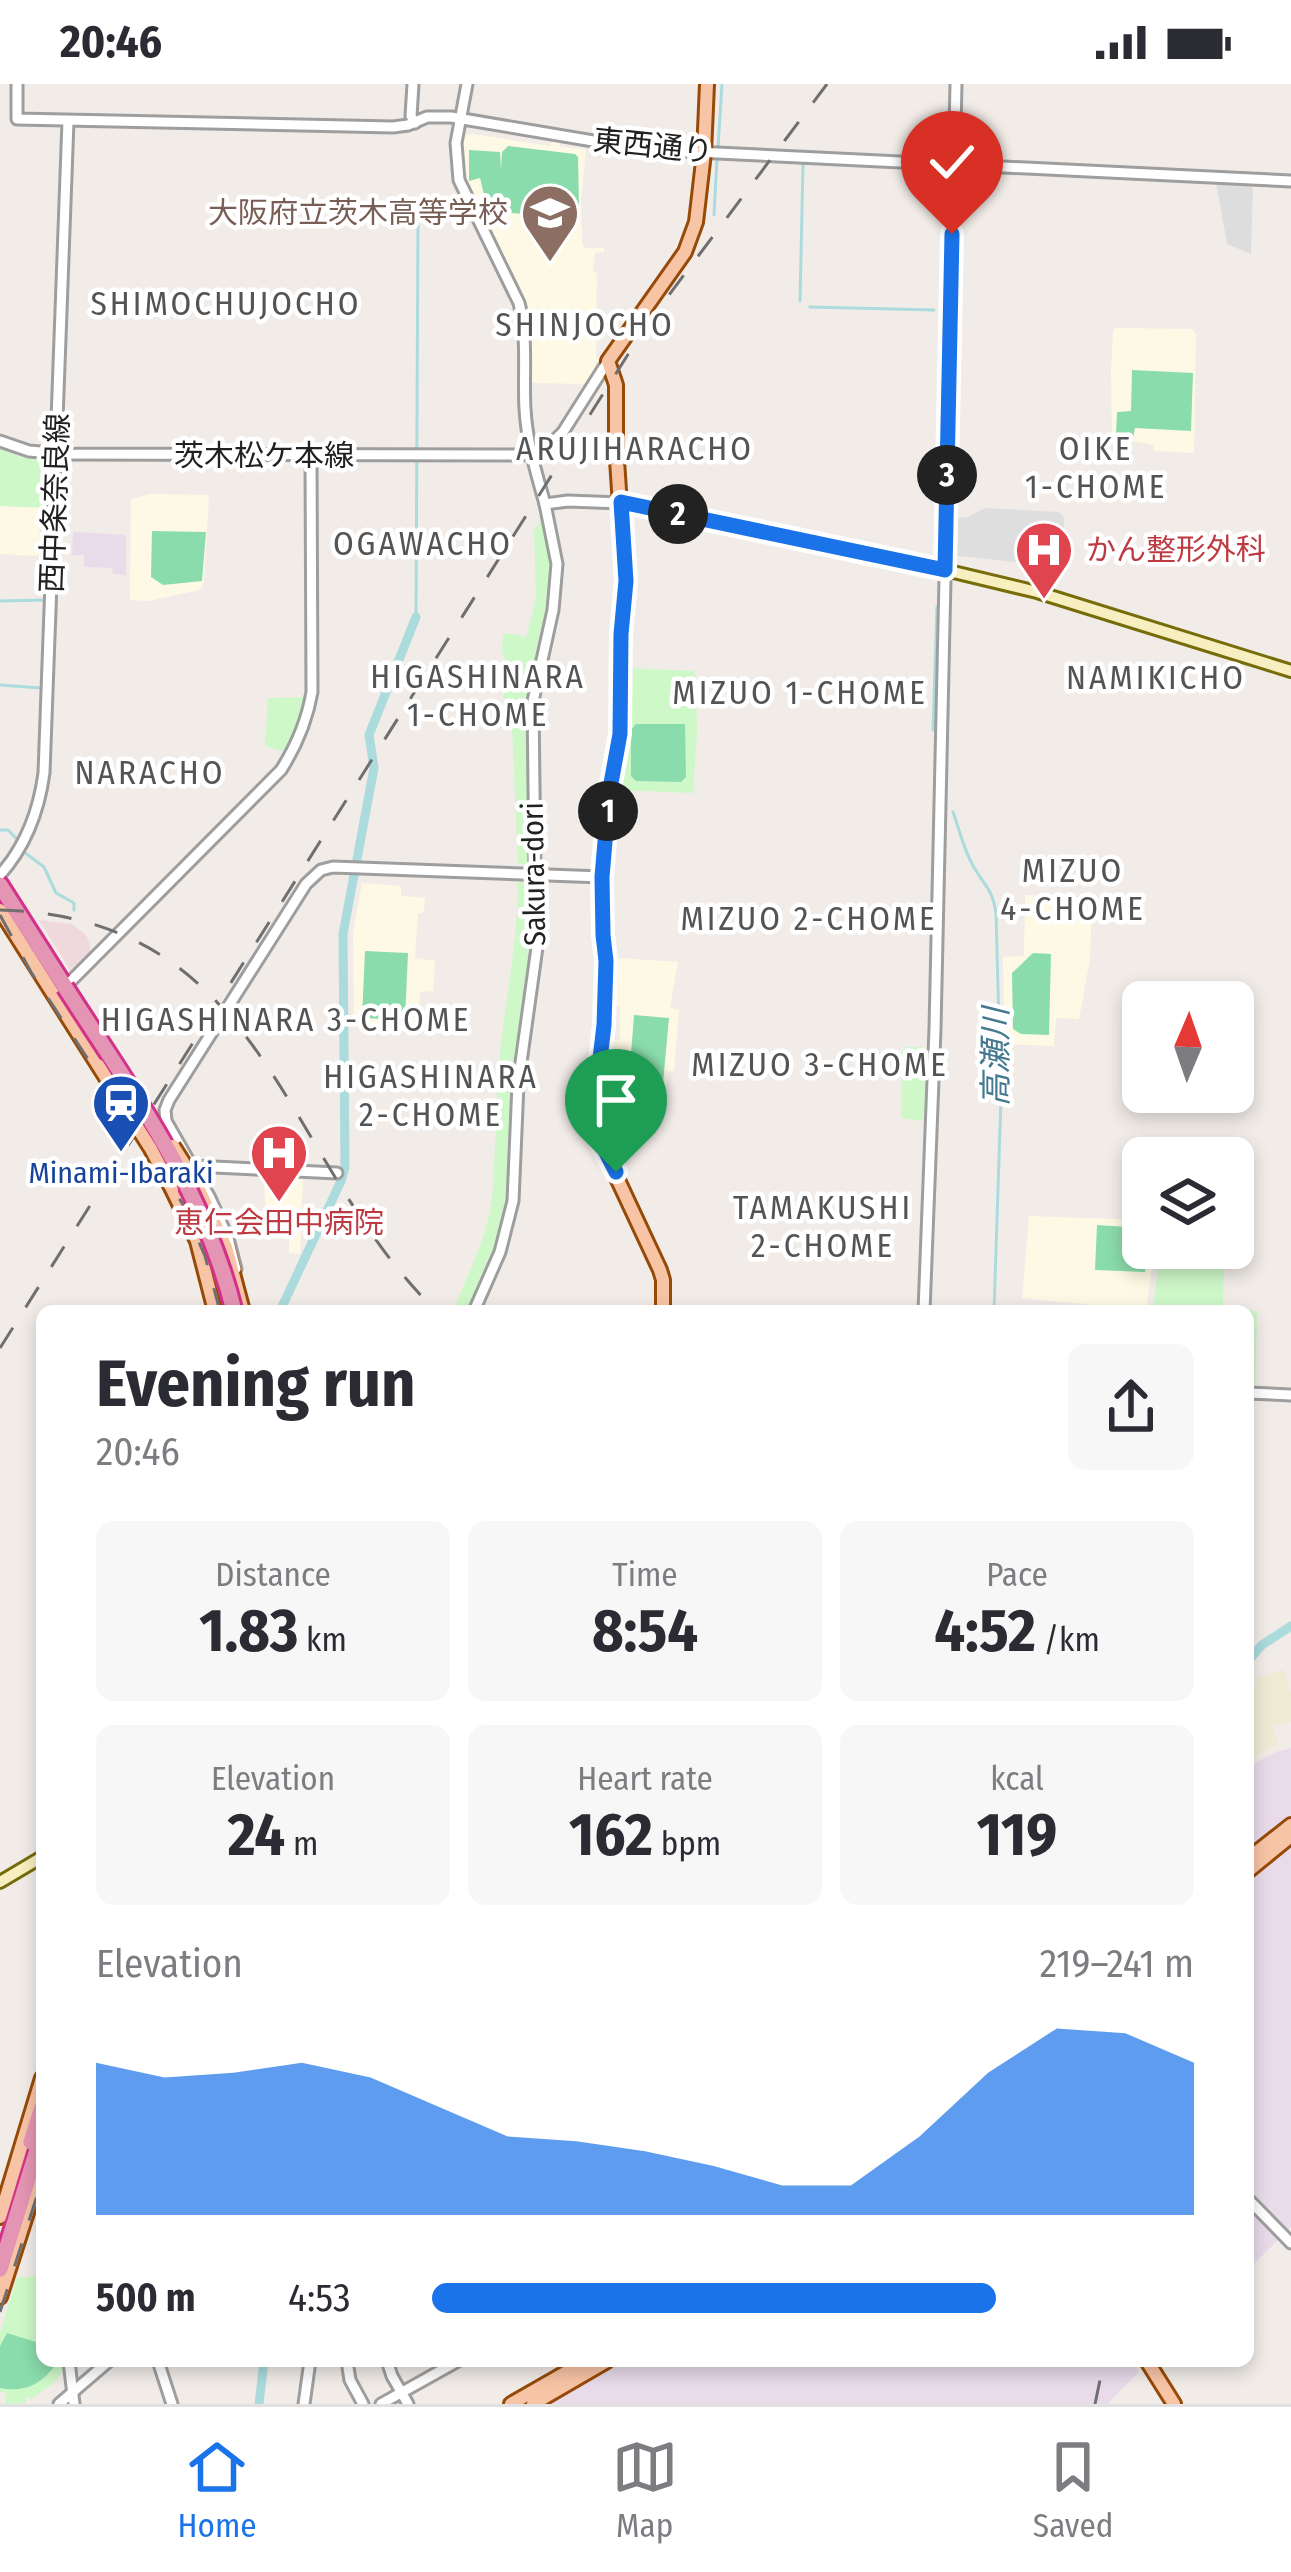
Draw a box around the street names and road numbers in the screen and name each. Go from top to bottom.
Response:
street label: 東西通り [591,122,715,170]
street label: 西中条奈良線 [34,412,76,594]
street label: 茨木松ケ本線 [174,438,354,474]
street label: Sakura-dori [515,802,553,946]

